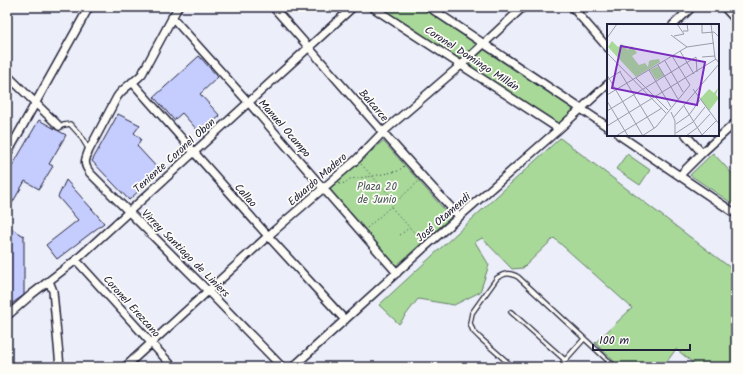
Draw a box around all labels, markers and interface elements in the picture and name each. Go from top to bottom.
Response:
street label: Coronel Domingo Millán [421,21,523,96]
inset map [607,24,719,136]
street label: Balcarce [354,85,393,126]
street label: Manuel Ocampo [254,95,315,162]
street label: Teniente Coronel Obon [130,114,220,198]
street label: Eduardo Madero [284,149,351,211]
park label: Plaza 20 de Junio [357,178,398,209]
street label: Callao [229,180,261,212]
street label: José Otamendi [412,188,475,247]
street label: Virrey Santiago de Liniers [137,205,234,302]
street label: Coronel Erezcano [98,271,164,342]
scale bar [593,326,690,352]
text: 100 m [599,331,630,350]

